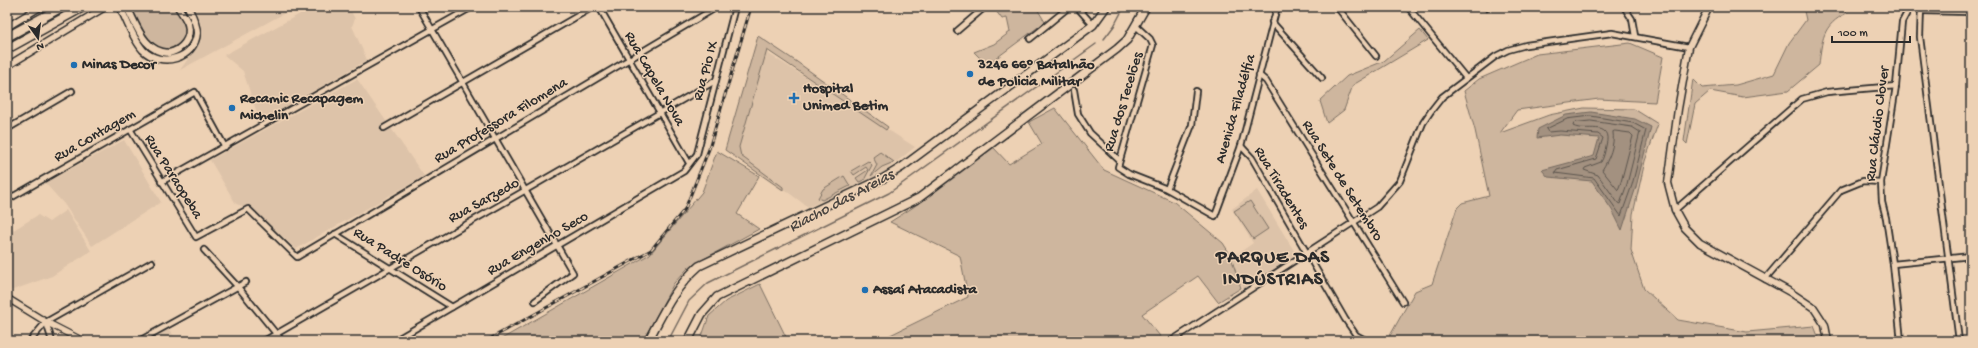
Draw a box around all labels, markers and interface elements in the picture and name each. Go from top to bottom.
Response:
north arrow [18,18,58,58]
scale bar [1832,18,1910,44]
text: 100 m [1837,27,1868,41]
street label: Rua Capela Nova [620,29,689,130]
street label: Rua Pio IX [689,38,723,103]
text: N [35,39,45,52]
street label: Rua dos Tecelões [1100,50,1148,154]
street label: Avenida Filadélfia [1212,52,1260,166]
place label: Minas Decor [82,56,158,74]
place label: 3246 66º Batalhão de Policia Militar [977,56,1095,91]
marker: Minas Decor [69,60,79,70]
street label: Rua Cláudio Clover [1862,64,1894,183]
marker: 3246 66º Batalhão de Policia Militar [965,69,975,79]
street label: Rua Professora Filomena [431,74,572,168]
place label: Hospital Unimed Betim [803,80,889,115]
place label: Recamic Recapagem Michelin [239,90,364,125]
marker: Hospital Unimed Betim [788,92,800,104]
marker: Recamic Recapagem Michelin [227,103,237,113]
street label: Rua Contagem [51,105,139,167]
street label: Rua Sete de Setembro [1297,117,1387,245]
street label: Rua Paraopeba [140,131,206,223]
street label: Rua Tiradentes [1249,144,1313,233]
water label: Riacho das Areias [786,165,900,238]
street label: Rua Sarzedo [445,174,523,228]
street label: Rua Engenho Seco [484,208,592,280]
street label: Rua Padre Osório [350,224,451,296]
district label: PARQUE DAS INDÚSTRIAS [1215,247,1330,292]
place label: Assaí Atacadista [872,281,977,299]
marker: Assaí Atacadista [860,285,870,295]

